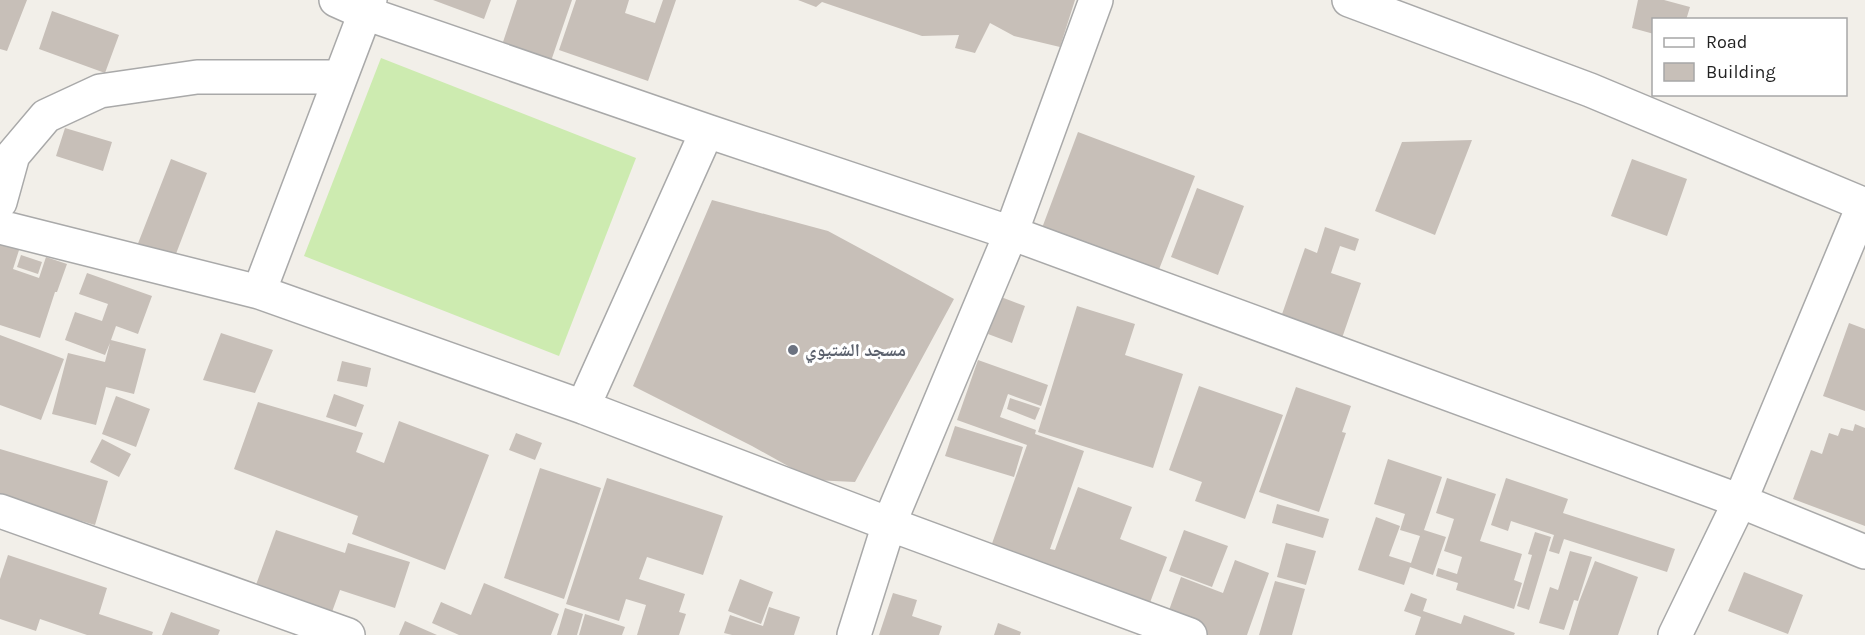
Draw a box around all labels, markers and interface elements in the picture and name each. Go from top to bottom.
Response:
legend [1652,18,1847,96]
text: Road [1706,31,1747,53]
text: Building [1706,61,1776,83]
place label: مسجد الشتيوي [805,339,906,364]
marker: مسجد الشتيوي [786,343,800,357]

